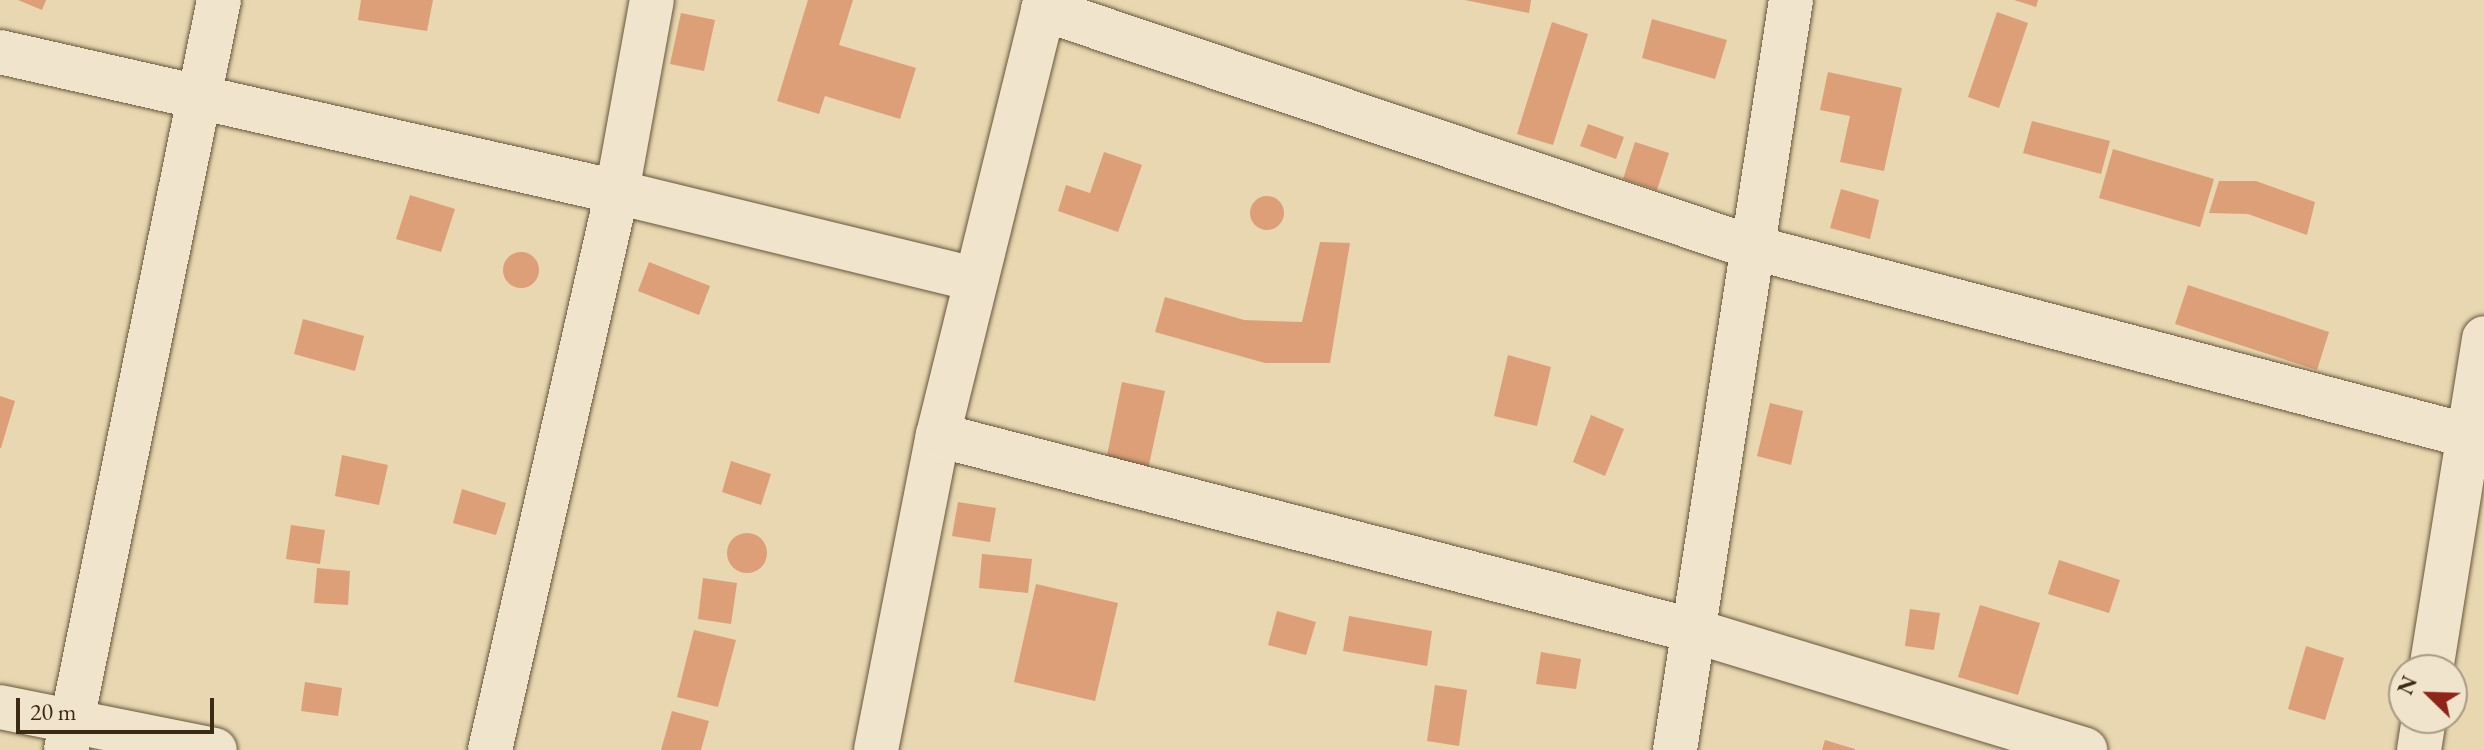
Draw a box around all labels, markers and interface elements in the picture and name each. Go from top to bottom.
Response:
north arrow [2388,654,2468,734]
text: N [2390,671,2424,699]
scale bar [20,682,218,732]
text: 20 m [30,696,77,727]

